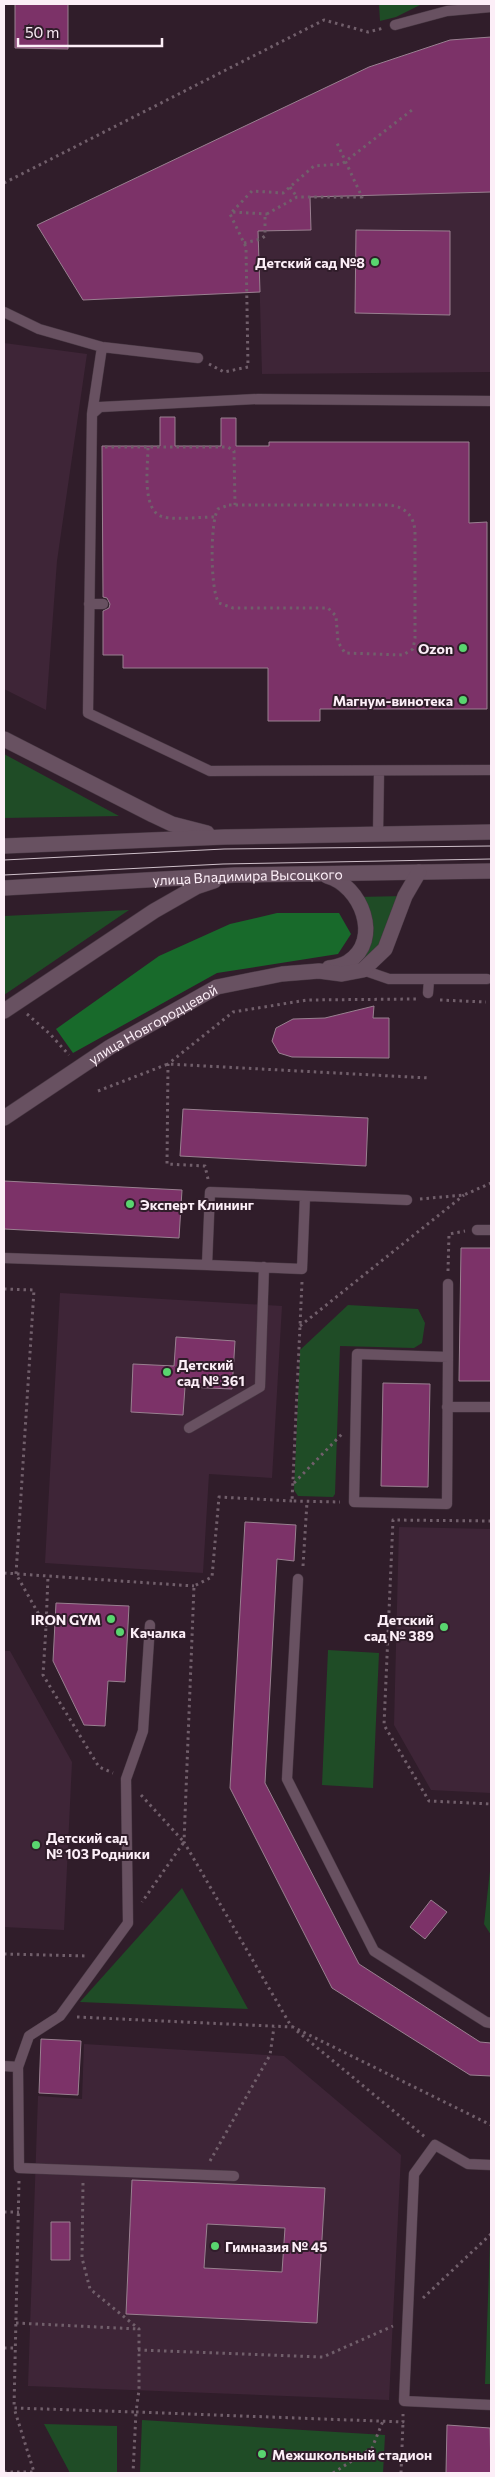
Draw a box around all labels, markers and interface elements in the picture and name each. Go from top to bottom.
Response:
scale bar [18,15,161,47]
text: 50 m [25,23,59,41]
place label: Детский сад №8 [255,254,365,271]
marker: Детский сад №8 [369,256,381,268]
place label: Ozon [418,640,453,657]
marker: Ozon [457,642,469,654]
place label: Магнум-винотека [333,692,453,709]
marker: Магнум-винотека [457,694,469,706]
street label: улица Владимира Высоцкого [152,865,343,888]
street label: улица Новгородцевой [85,980,220,1068]
place label: Эксперт Клининг [140,1196,254,1213]
marker: Эксперт Клининг [124,1198,136,1210]
place label: Детский сад № 361 [177,1356,245,1389]
marker: Детский сад № 361 [161,1366,173,1378]
place label: IRON GYM [31,1611,101,1628]
place label: Детский сад № 389 [364,1611,434,1644]
marker: IRON GYM [105,1613,117,1625]
marker: Детский сад № 389 [438,1621,450,1633]
place label: Качалка [130,1624,186,1641]
marker: Качалка [114,1626,126,1638]
place label: Детский сад № 103 Родники [46,1829,150,1862]
marker: Детский сад № 103 Родники [30,1839,42,1851]
place label: Гимназия № 45 [225,2238,328,2255]
marker: Гимназия № 45 [209,2240,221,2252]
place label: Межшкольный стадион [272,2446,432,2463]
marker: Межшкольный стадион [256,2448,268,2460]

